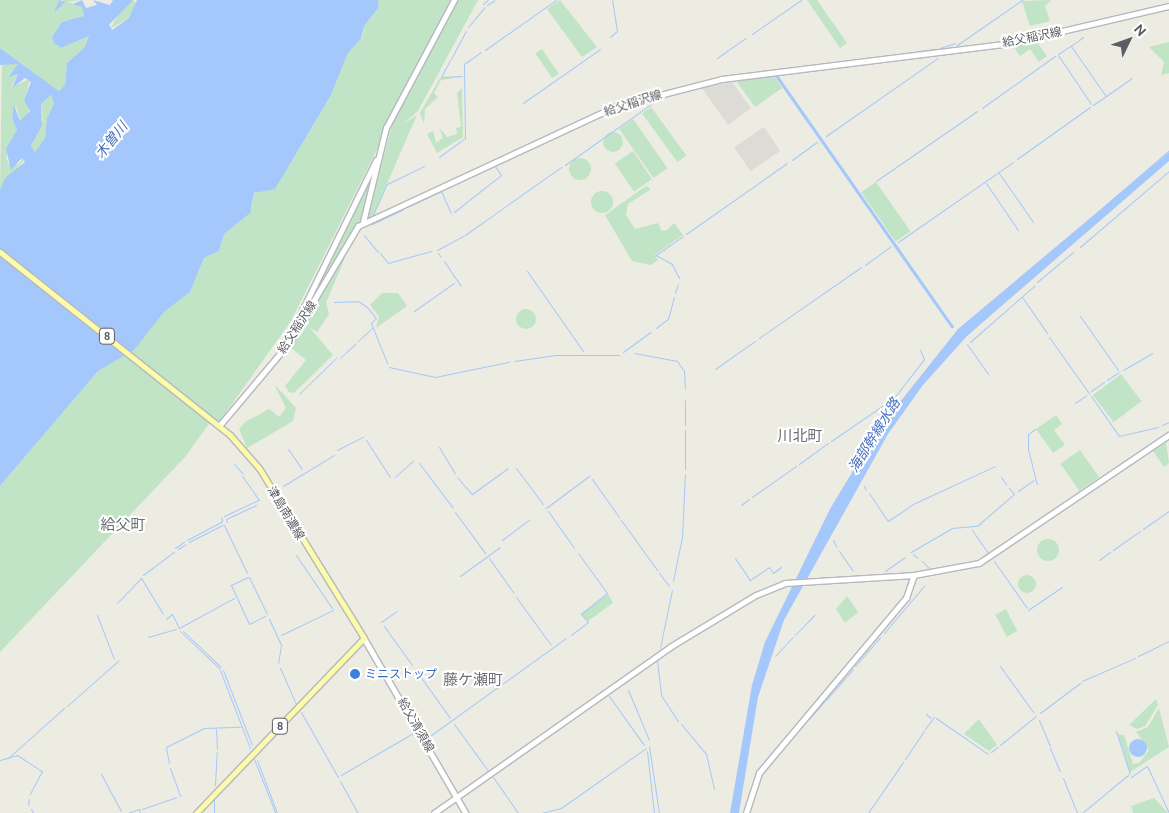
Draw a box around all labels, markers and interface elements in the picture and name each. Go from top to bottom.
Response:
north arrow [1104,15,1154,65]
text: N [1131,21,1150,39]
street label: 給父稲沢線 [1001,24,1063,50]
street label: 給父稲沢線 [602,87,664,119]
water label: 木曽川 [91,118,131,162]
street label: 給父稲沢線 [275,298,319,356]
road number: 8 [98,328,116,344]
water label: 海部幹線水路 [845,395,903,475]
district label: 川北町 [778,427,822,445]
street label: 津島南濃線 [264,484,308,542]
district label: 給父町 [101,516,145,534]
place label: ミニストップ [365,667,437,681]
marker: ミニストップ [349,668,361,680]
district label: 藤ケ瀬町 [443,671,503,689]
street label: 給父清須線 [395,695,437,755]
road number: 8 [271,718,289,734]

